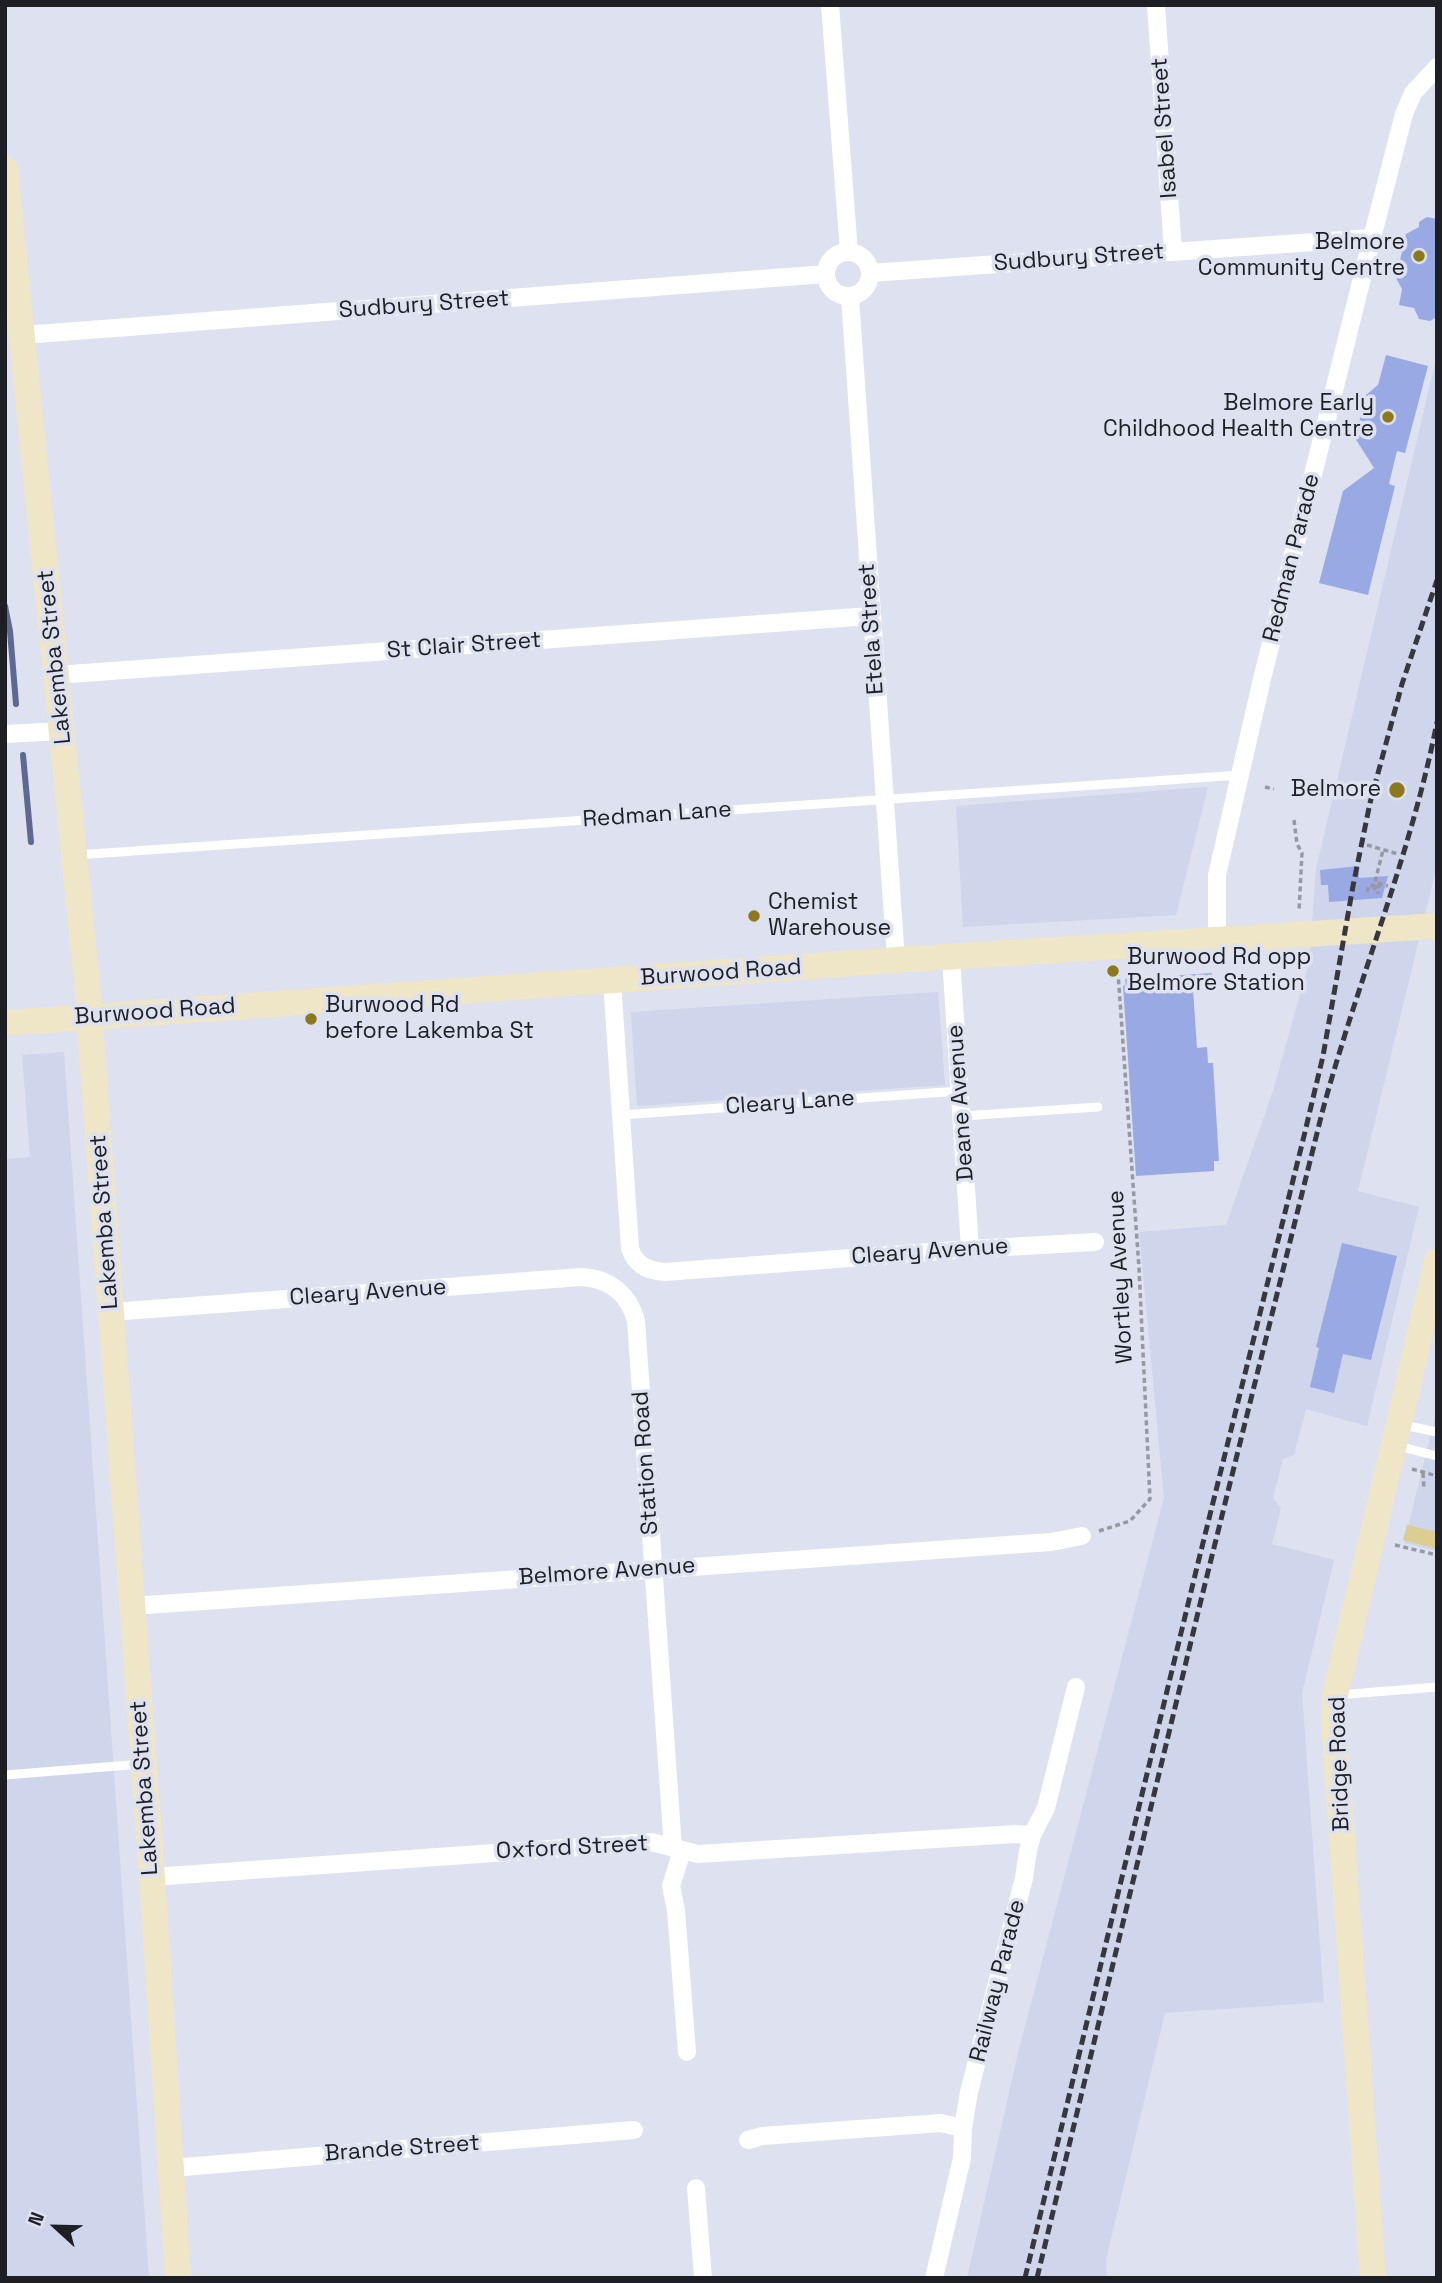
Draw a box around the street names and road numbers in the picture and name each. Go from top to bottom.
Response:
street label: Isabel Street [1146,57,1184,199]
street label: Sudbury Street [993,238,1165,278]
street label: Sudbury Street [338,285,510,325]
street label: Redman Parade [1258,471,1326,645]
street label: Etela Street [854,562,890,696]
street label: Lakemba Street [32,568,78,746]
street label: St Clair Street [386,627,542,665]
street label: Redman Lane [581,796,733,834]
street label: Burwood Road [639,954,803,992]
street label: Burwood Road [73,993,237,1031]
street label: Deane Avenue [942,1024,980,1182]
street label: Cleary Lane [724,1085,856,1121]
street label: Lakemba Street [85,1134,125,1310]
street label: Wortley Avenue [1103,1190,1139,1364]
street label: Cleary Avenue [851,1233,1009,1271]
street label: Cleary Avenue [289,1274,447,1312]
street label: Station Road [627,1390,665,1536]
street label: Belmore Avenue [518,1552,696,1592]
street label: Bridge Road [1324,1696,1356,1832]
street label: Lakemba Street [125,1700,165,1876]
street label: Oxford Street [495,1830,649,1866]
street label: Railway Parade [964,1897,1032,2065]
street label: Brande Street [324,2130,480,2168]

